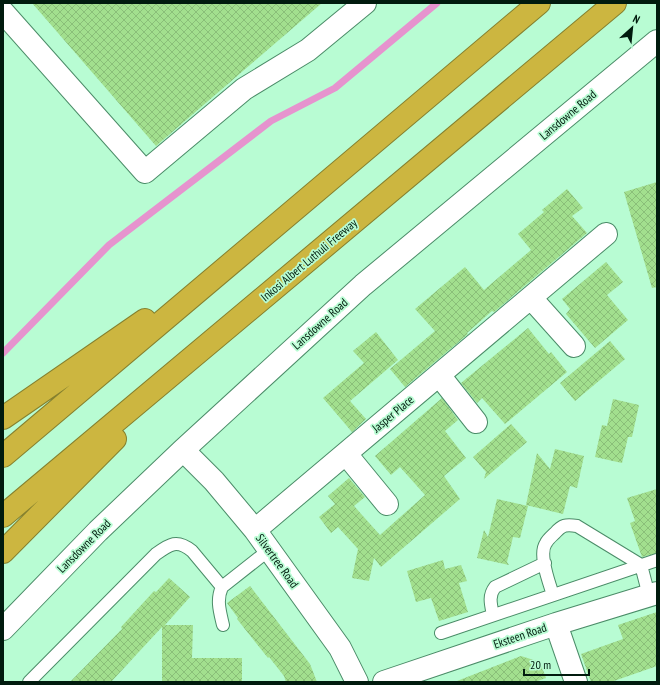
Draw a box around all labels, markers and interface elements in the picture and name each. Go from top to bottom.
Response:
north arrow [612,8,652,48]
text: N [631,12,642,27]
street label: Lansdowne Road [536,87,599,143]
street label: Inkosi Albert Luthuli Freeway [258,215,360,304]
street label: Lansdowne Road [289,295,351,352]
street label: Jasper Place [368,392,417,436]
street label: Lansdowne Road [54,516,114,576]
street label: Silvertree Road [253,531,302,591]
street label: Eksteen Road [491,619,548,652]
scale bar [524,651,589,677]
text: 20 m [530,657,551,672]

